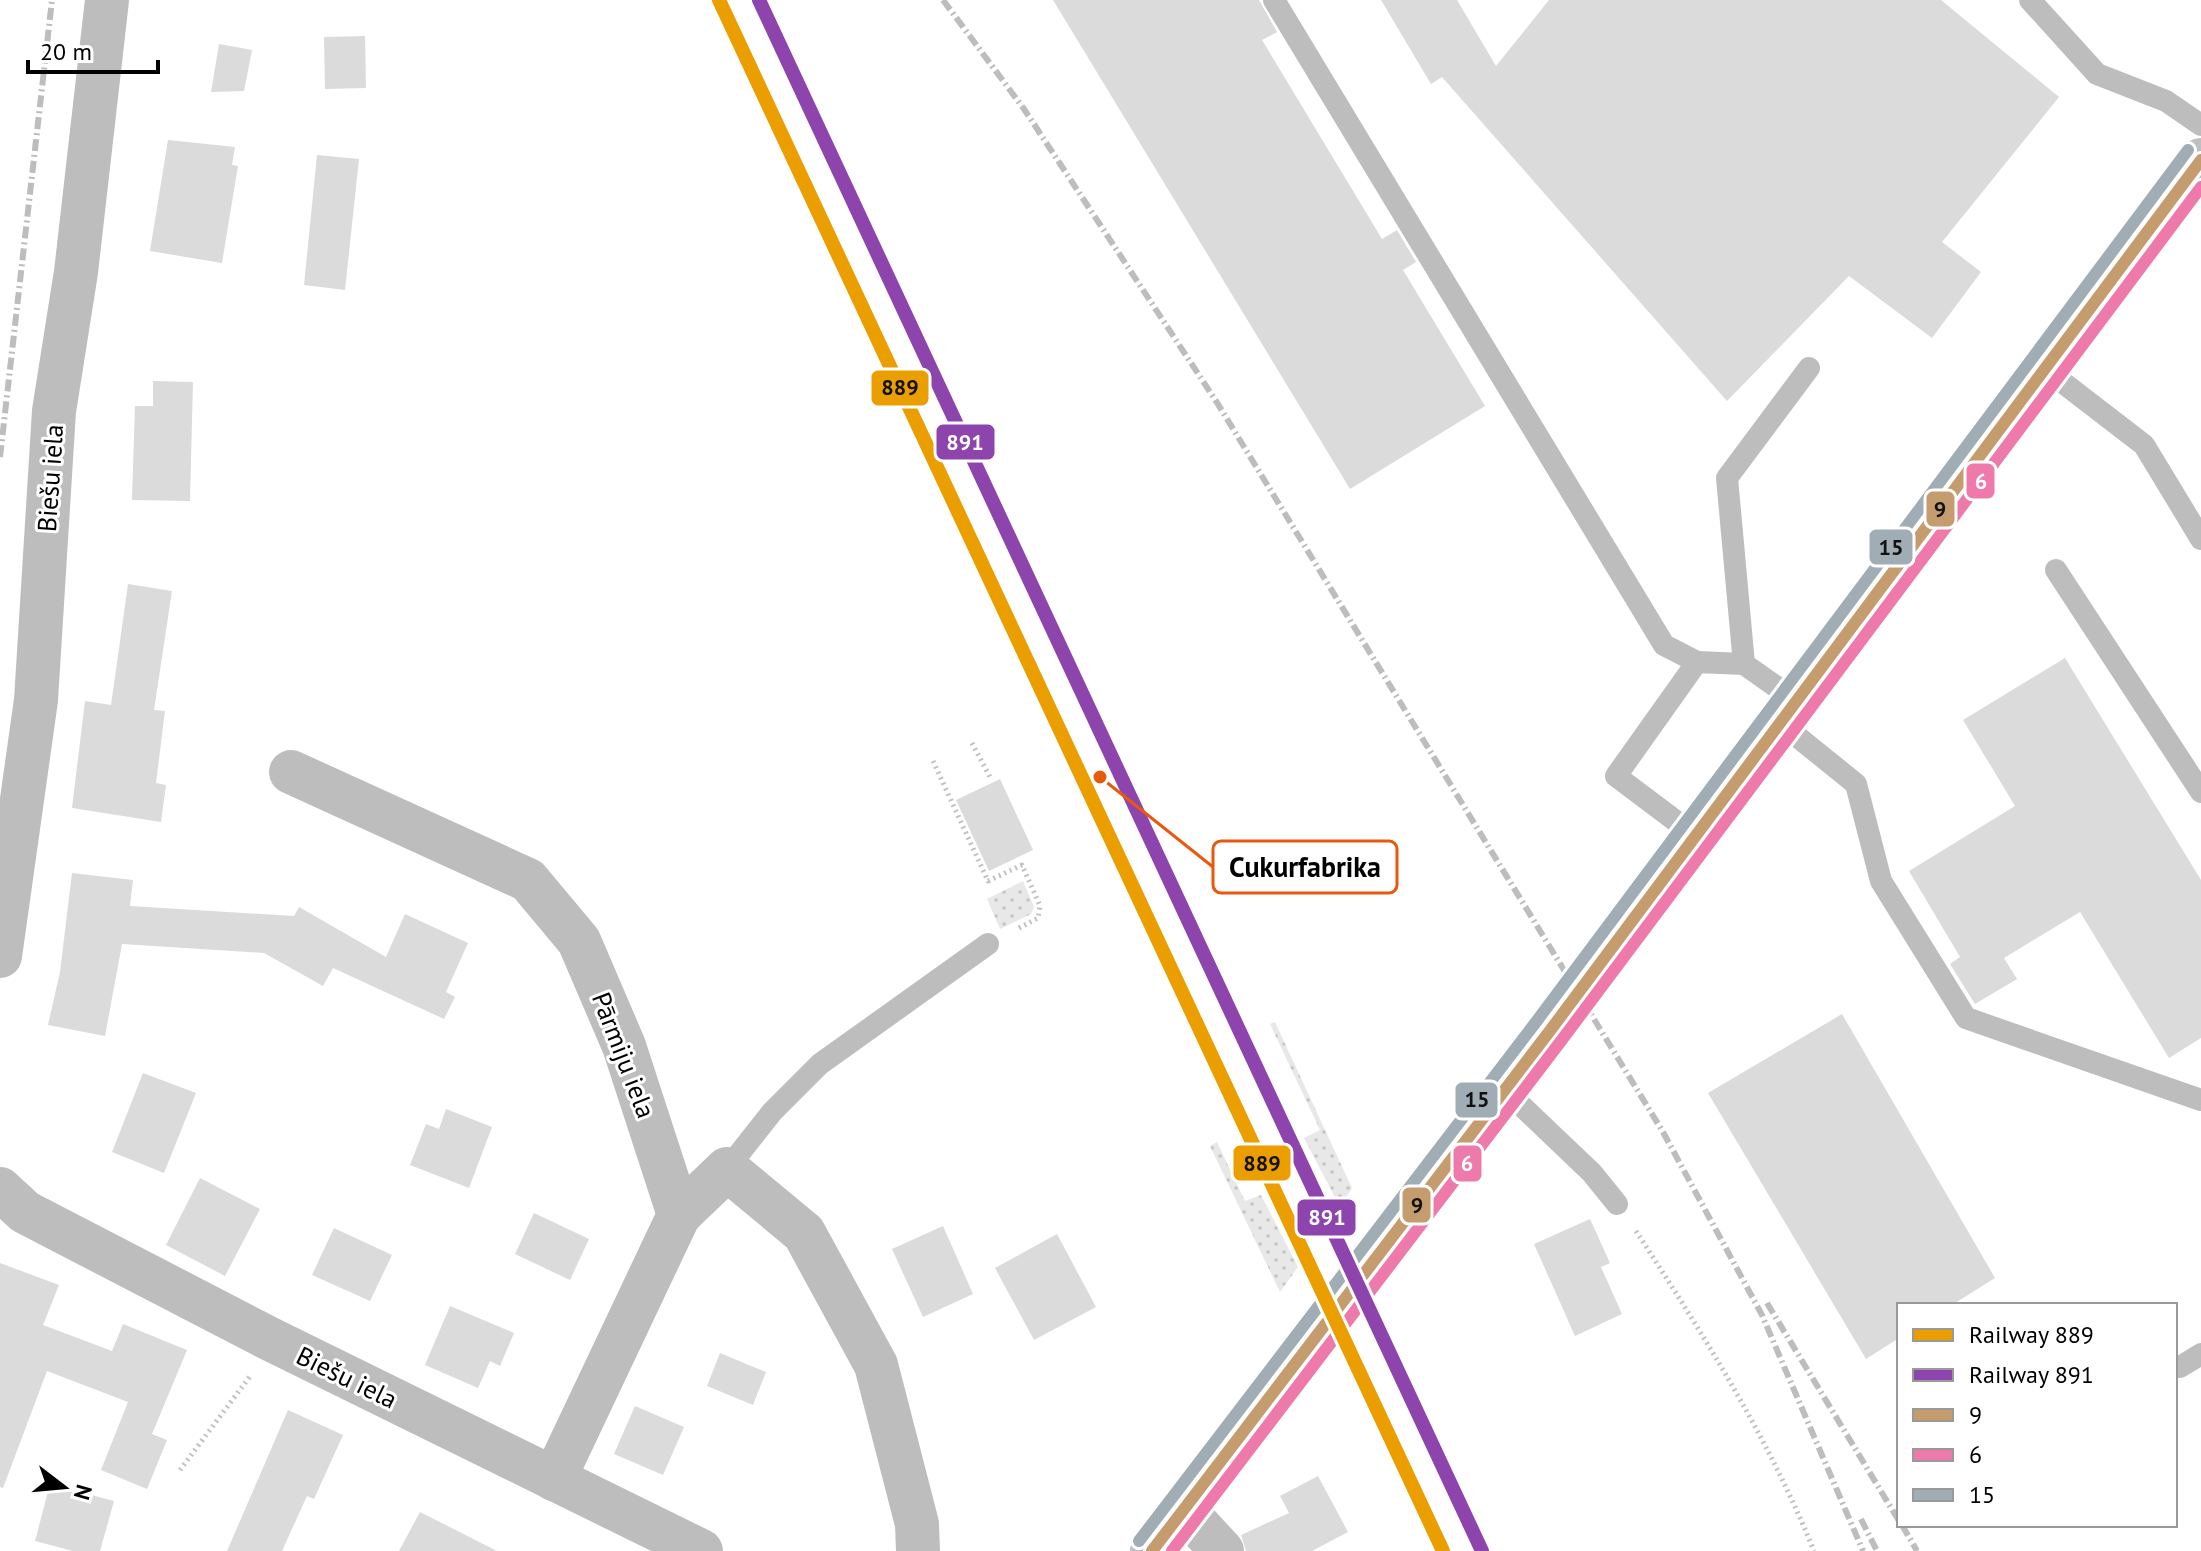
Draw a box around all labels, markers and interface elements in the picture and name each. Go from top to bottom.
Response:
scale bar [28,24,158,74]
text: 20 m [40,36,92,67]
line badge: 889 [870,369,930,407]
text: 889 [881,373,919,401]
street label: Biešu iela [30,423,70,533]
line badge: 891 [935,423,996,461]
text: 891 [946,428,984,456]
line badge: 6 [1965,462,1996,500]
text: 6 [1975,467,1987,495]
line badge: 9 [1925,490,1956,528]
text: 9 [1934,495,1946,523]
line badge: 15 [1868,528,1914,566]
text: 15 [1879,533,1903,561]
callout: Cukurfabrika [1213,841,1397,893]
text: Cukurfabrika [1229,848,1381,885]
street label: Pārmiju iela [585,987,663,1123]
line badge: 15 [1454,1081,1499,1119]
text: 15 [1465,1085,1489,1113]
line badge: 889 [1232,1144,1292,1182]
line badge: 6 [1452,1144,1483,1183]
text: 889 [1243,1149,1281,1177]
text: 6 [1461,1149,1473,1177]
line badge: 9 [1401,1186,1432,1224]
text: 9 [1411,1191,1423,1219]
line badge: 891 [1296,1198,1357,1237]
text: 891 [1308,1203,1346,1231]
legend [1897,1303,2177,1527]
text: Railway 889 [1969,1319,2094,1350]
street label: Biešu iela [291,1339,403,1415]
text: Railway 891 [1969,1359,2094,1390]
text: 9 [1969,1399,1982,1430]
text: 6 [1969,1439,1982,1470]
north arrow [24,1447,104,1527]
text: 15 [1969,1479,1995,1510]
text: N [68,1482,99,1503]

